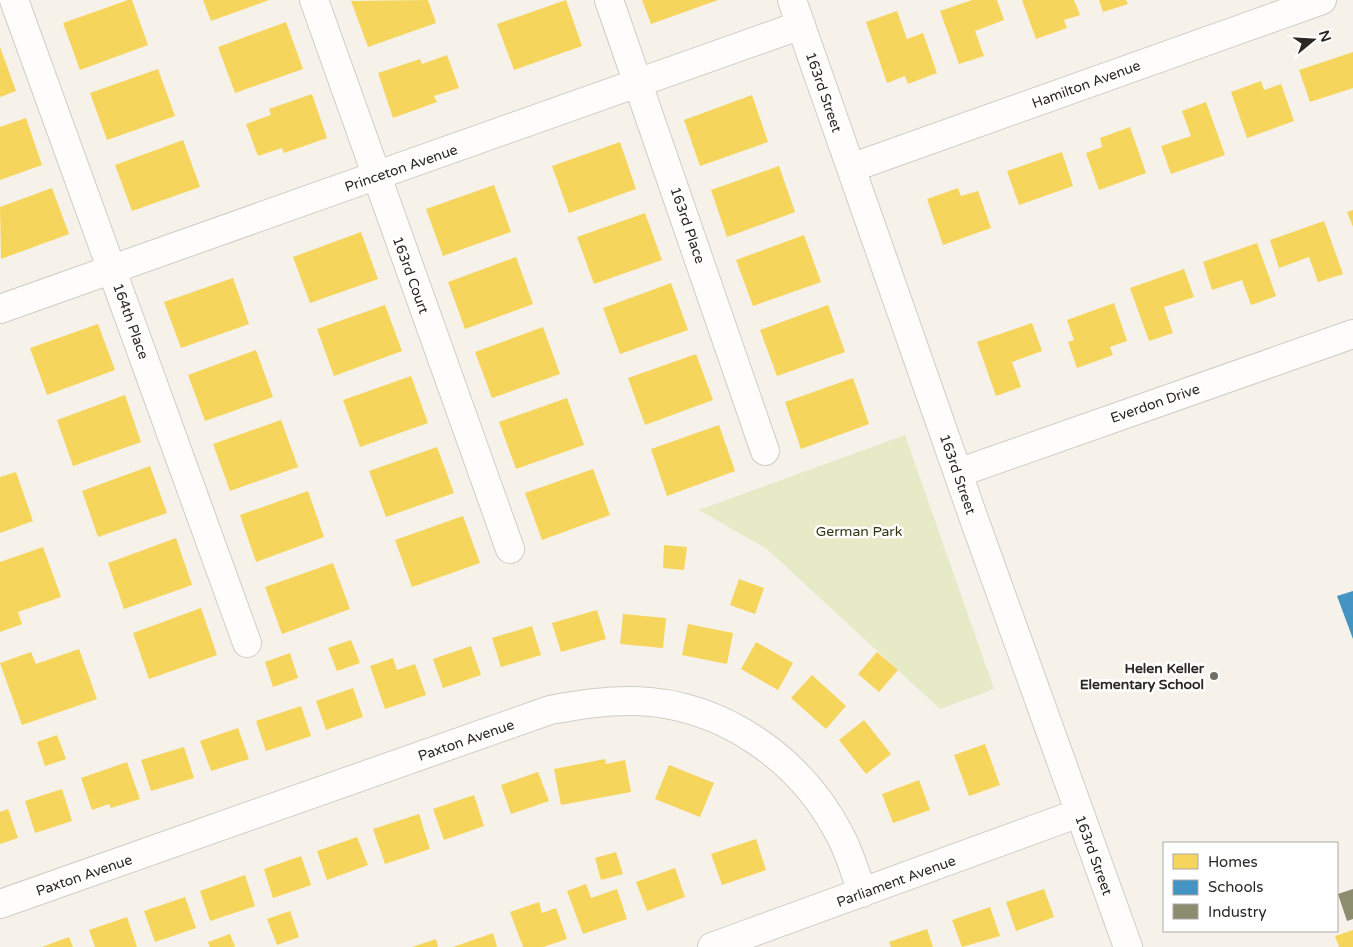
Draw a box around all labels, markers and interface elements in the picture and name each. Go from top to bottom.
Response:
north arrow [1288,15,1338,65]
text: N [1315,28,1335,44]
street label: 163rd Street [802,50,845,135]
street label: Hamilton Avenue [1030,57,1143,112]
street label: Princeton Avenue [343,141,460,196]
street label: 163rd Place [666,185,709,266]
street label: 163rd Court [389,234,433,317]
street label: 164th Place [109,281,152,362]
street label: Everdon Drive [1108,380,1202,427]
street label: 163rd Street [936,432,979,517]
park label: German Park [816,523,903,540]
place label: Helen Keller Elementary School [1080,660,1205,693]
marker: Helen Keller Elementary School [1208,670,1220,682]
street label: Paxton Avenue [416,716,517,765]
street label: 163rd Street [1071,813,1116,898]
legend [1163,842,1338,932]
street label: Paxton Avenue [34,851,135,900]
street label: Parliament Avenue [834,852,958,911]
text: Homes [1208,853,1258,871]
text: Schools [1208,878,1264,896]
text: Industry [1208,903,1267,921]

